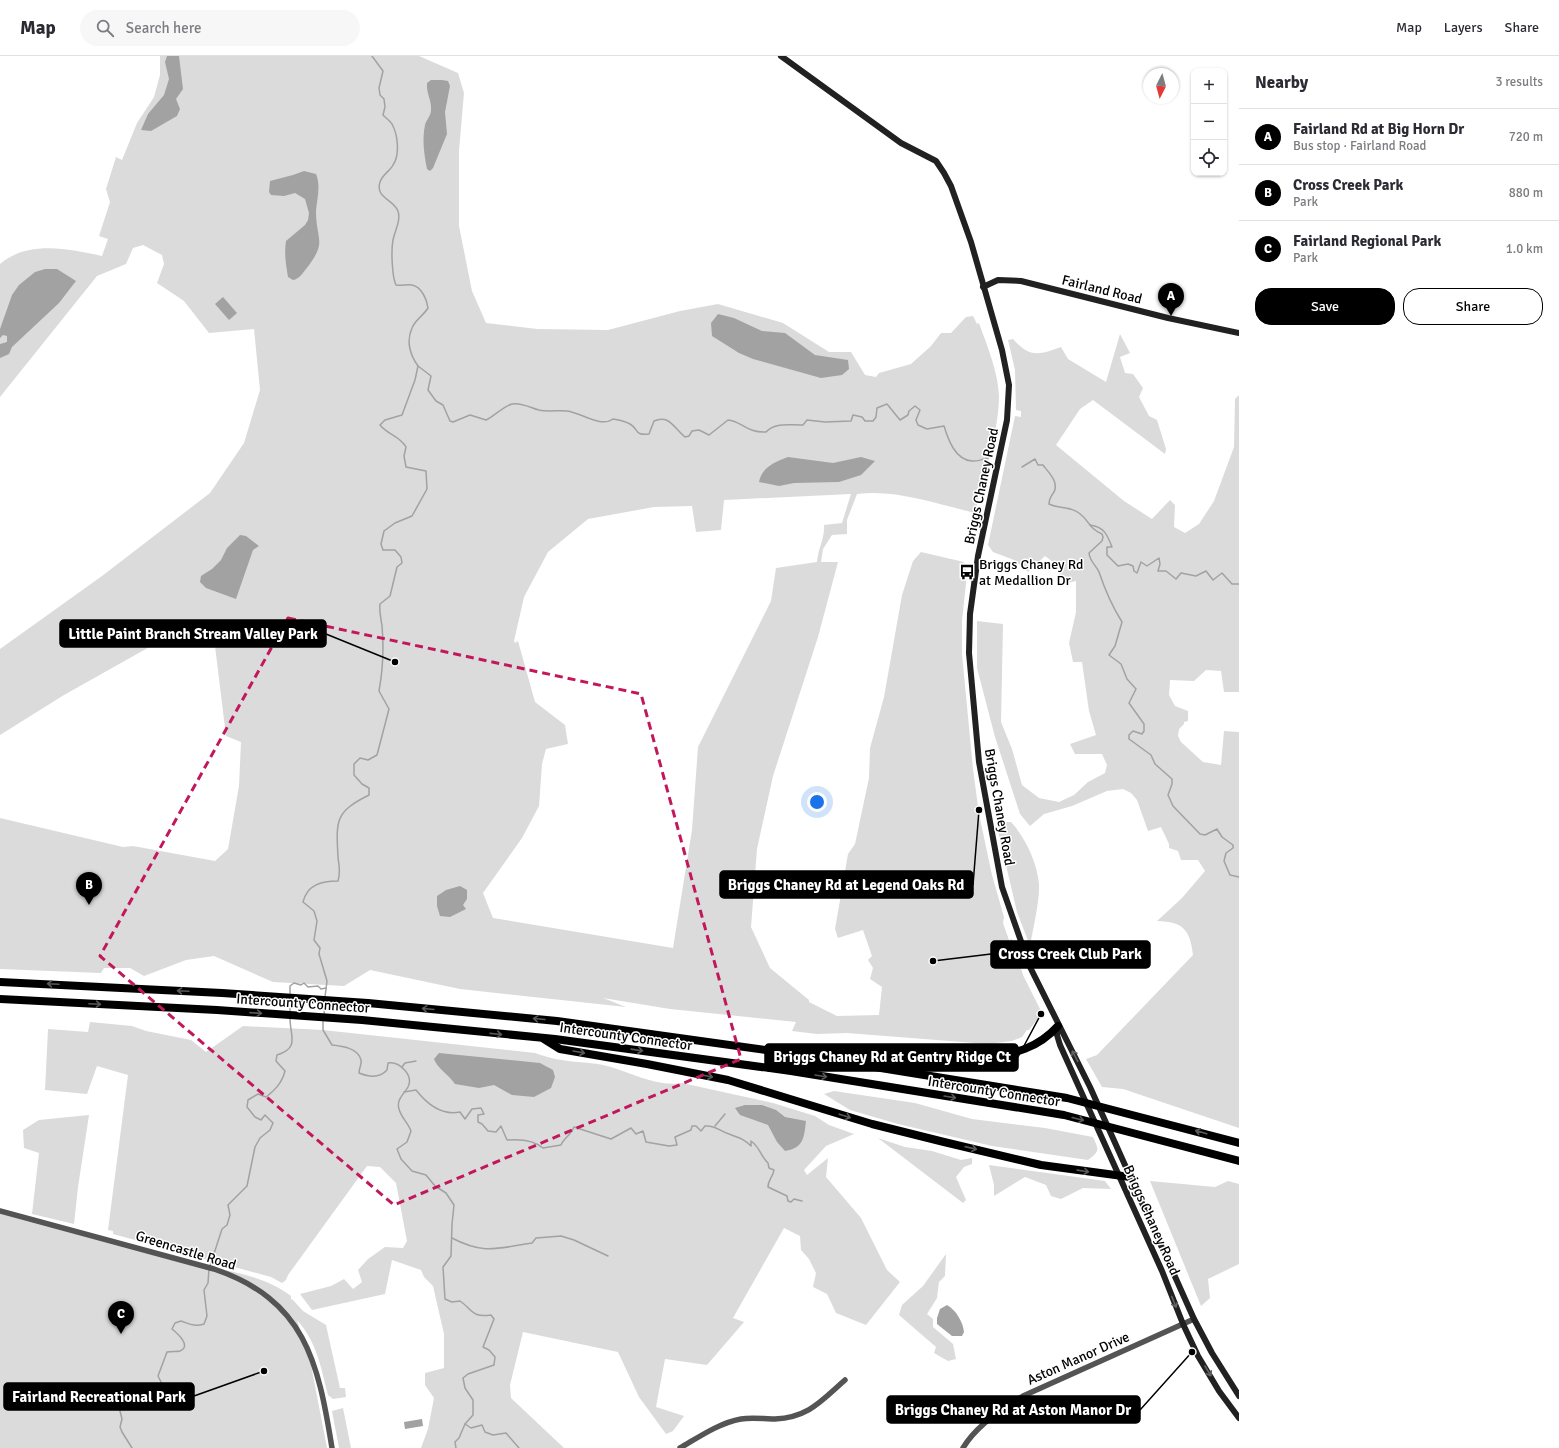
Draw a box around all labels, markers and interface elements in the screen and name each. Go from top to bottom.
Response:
search box [80,10,360,46]
text: Map [20,16,56,40]
icon: search [94,17,116,39]
text: Search here [126,19,201,37]
text: Map [1396,19,1422,36]
text: Layers [1444,19,1483,36]
text: Share [1505,19,1539,36]
north arrow [1143,68,1179,104]
map controls [1191,68,1227,176]
button: + [1191,68,1227,104]
text: Nearby [1255,72,1308,93]
text: 3 results [1495,74,1543,90]
button: − [1191,104,1227,140]
text: Fairland Rd at Big Horn Dr [1293,120,1464,138]
text: A [1264,129,1272,145]
text: 720 m [1509,129,1543,145]
text: Bus stop · Fairland Road [1293,138,1426,154]
button: locate [1191,140,1227,176]
text: Cross Creek Park [1293,176,1403,194]
text: B [1264,185,1272,201]
text: 880 m [1509,185,1543,201]
text: Park [1293,194,1318,210]
text: Fairland Regional Park [1293,232,1441,250]
text: C [1264,241,1272,257]
text: 1.0 km [1506,241,1543,257]
text: Park [1293,250,1318,266]
street label: Fairland Road [1060,271,1144,308]
pin: A [1158,283,1184,316]
button: Save [1255,288,1395,325]
button: Share [1403,288,1543,325]
street label: Briggs Chaney Road [961,426,1002,546]
place label: Briggs Chaney Rd at Medallion Dr [979,556,1083,589]
bus stop icon: Briggs Chaney Rd at Medallion Dr [958,563,976,581]
callout: Little Paint Branch Stream Valley Park [60,620,326,647]
text: Little Paint Branch Stream Valley Park [68,625,318,643]
street label: Briggs Chaney Road [981,747,1018,867]
your location [807,792,827,812]
callout: Briggs Chaney Rd at Legend Oaks Rd [720,871,973,898]
pin: B [76,872,102,905]
text: Briggs Chaney Rd at Legend Oaks Rd [728,876,964,894]
callout: Cross Creek Club Park [991,941,1150,968]
text: Cross Creek Club Park [998,945,1142,963]
one-way arrow [47,980,60,988]
one-way arrow [177,987,190,995]
street label: Intercounty Connector [236,990,371,1017]
one-way arrow [88,1000,101,1007]
one-way arrow [422,1005,435,1013]
one-way arrow [249,1009,262,1016]
one-way arrow [533,1016,546,1023]
street label: Intercounty Connector [558,1019,694,1054]
one-way arrow [489,1030,502,1038]
callout: Briggs Chaney Rd at Gentry Ridge Ct [765,1044,1018,1071]
one-way arrow [630,1046,643,1054]
one-way arrow [572,1048,585,1056]
text: Briggs Chaney Rd at Gentry Ridge Ct [773,1048,1011,1066]
one-way arrow [1071,1050,1078,1062]
one-way arrow [700,1072,713,1080]
one-way arrow [814,1072,827,1080]
street label: Intercounty Connector [927,1073,1062,1110]
one-way arrow [943,1093,956,1101]
one-way arrow [839,1112,851,1120]
one-way arrow [1071,1115,1084,1123]
one-way arrow [1195,1128,1208,1136]
one-way arrow [964,1145,977,1153]
street label: Briggs Chaney Road [1120,1163,1183,1278]
one-way arrow [1076,1167,1089,1175]
street label: Greencastle Road [133,1227,238,1274]
one-way arrow [1171,1295,1179,1307]
pin: C [108,1301,134,1334]
street label: Aston Manor Drive [1024,1328,1132,1389]
one-way arrow [1204,1365,1212,1377]
callout: Fairland Recreational Park [4,1383,194,1410]
text: Fairland Recreational Park [12,1388,186,1406]
callout: Briggs Chaney Rd at Aston Manor Dr [887,1396,1140,1423]
text: Briggs Chaney Rd at Aston Manor Dr [895,1401,1131,1419]

